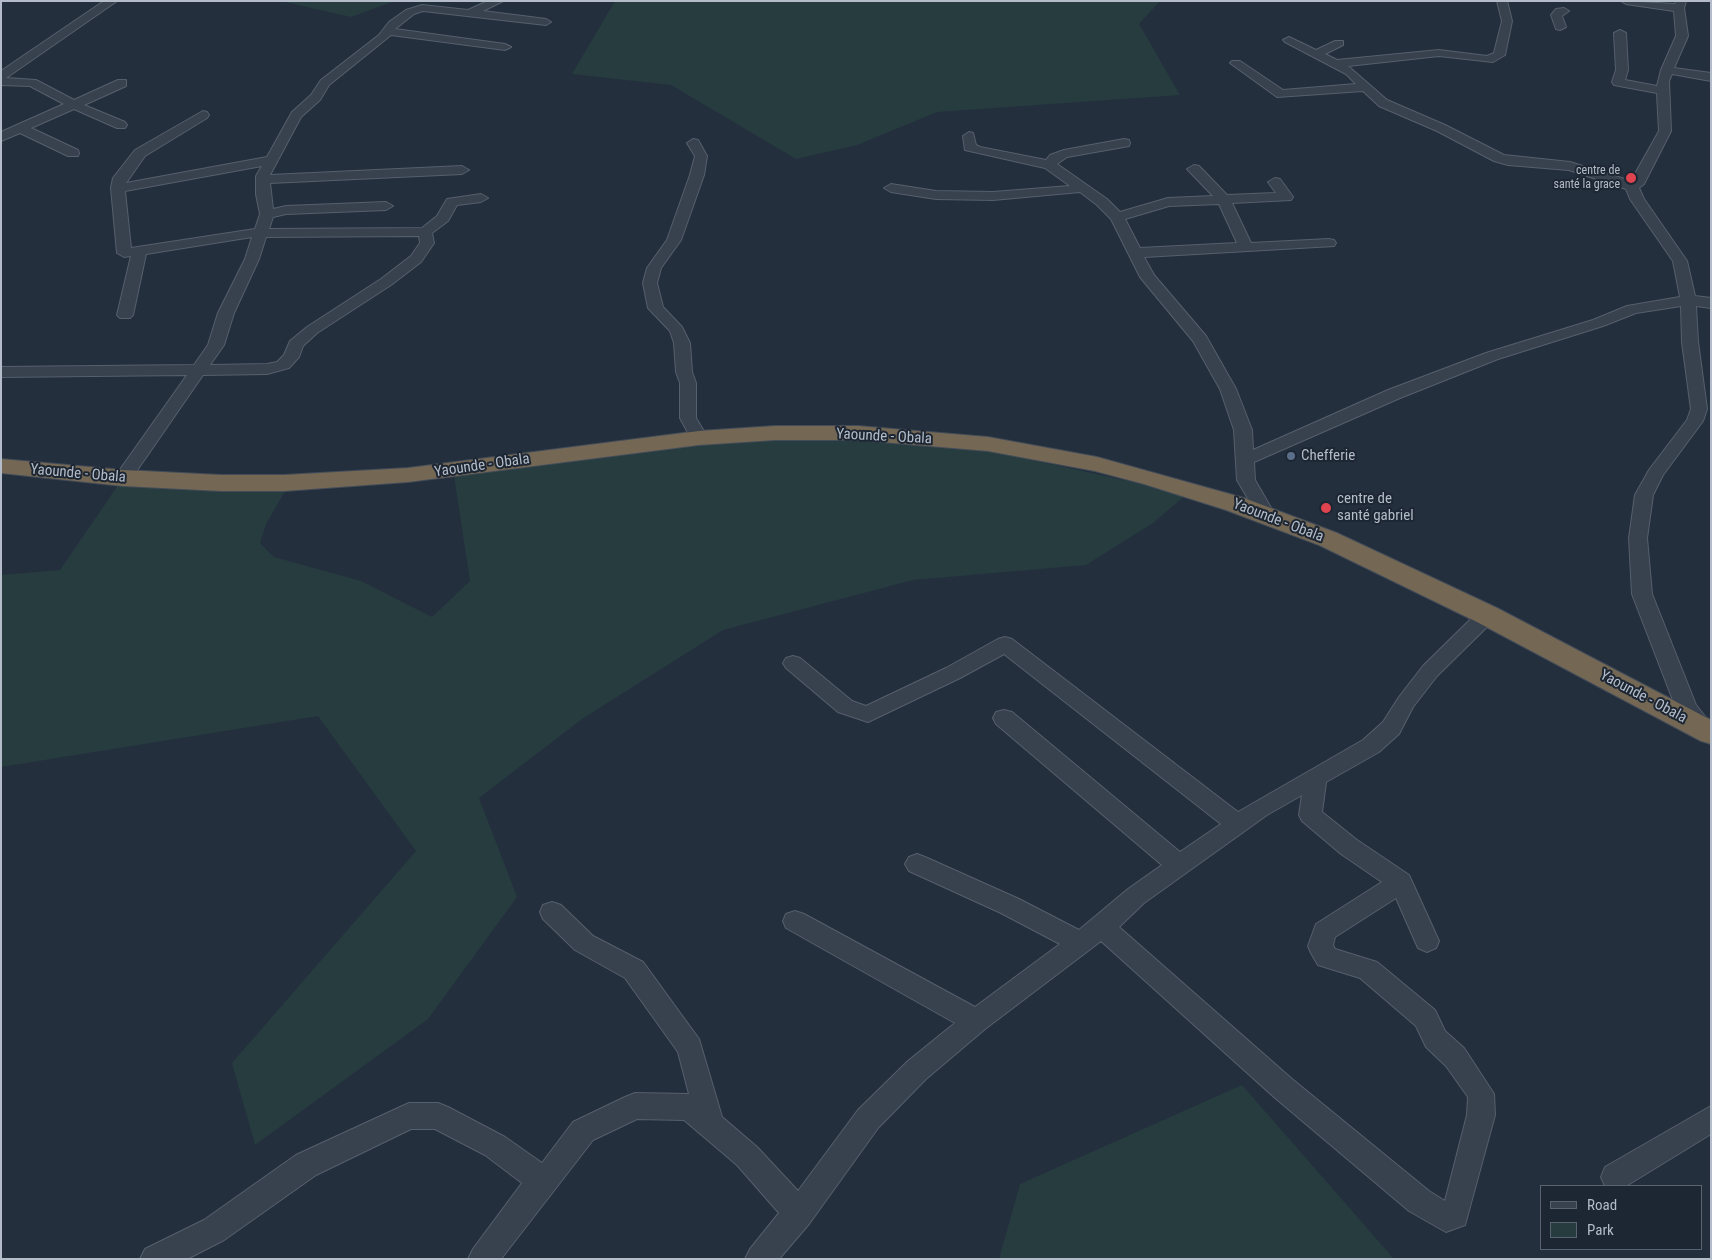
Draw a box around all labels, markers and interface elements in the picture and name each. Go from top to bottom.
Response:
place label: centre de santé la grace [1554,164,1620,192]
marker: centre de santé la grace [1624,171,1638,185]
street label: Yaounde - Obala [836,426,932,448]
place label: Chefferie [1301,447,1355,465]
street label: Yaounde - Obala [433,450,531,482]
marker: Chefferie [1285,450,1297,462]
street label: Yaounde - Obala [29,461,127,487]
place label: centre de santé gabriel [1337,490,1414,525]
street label: Yaounde - Obala [1230,495,1326,547]
marker: centre de santé gabriel [1319,501,1333,515]
street label: Yaounde - Obala [1596,667,1690,727]
legend [1540,1185,1702,1250]
text: Road [1587,1196,1617,1214]
text: Park [1587,1221,1614,1239]

